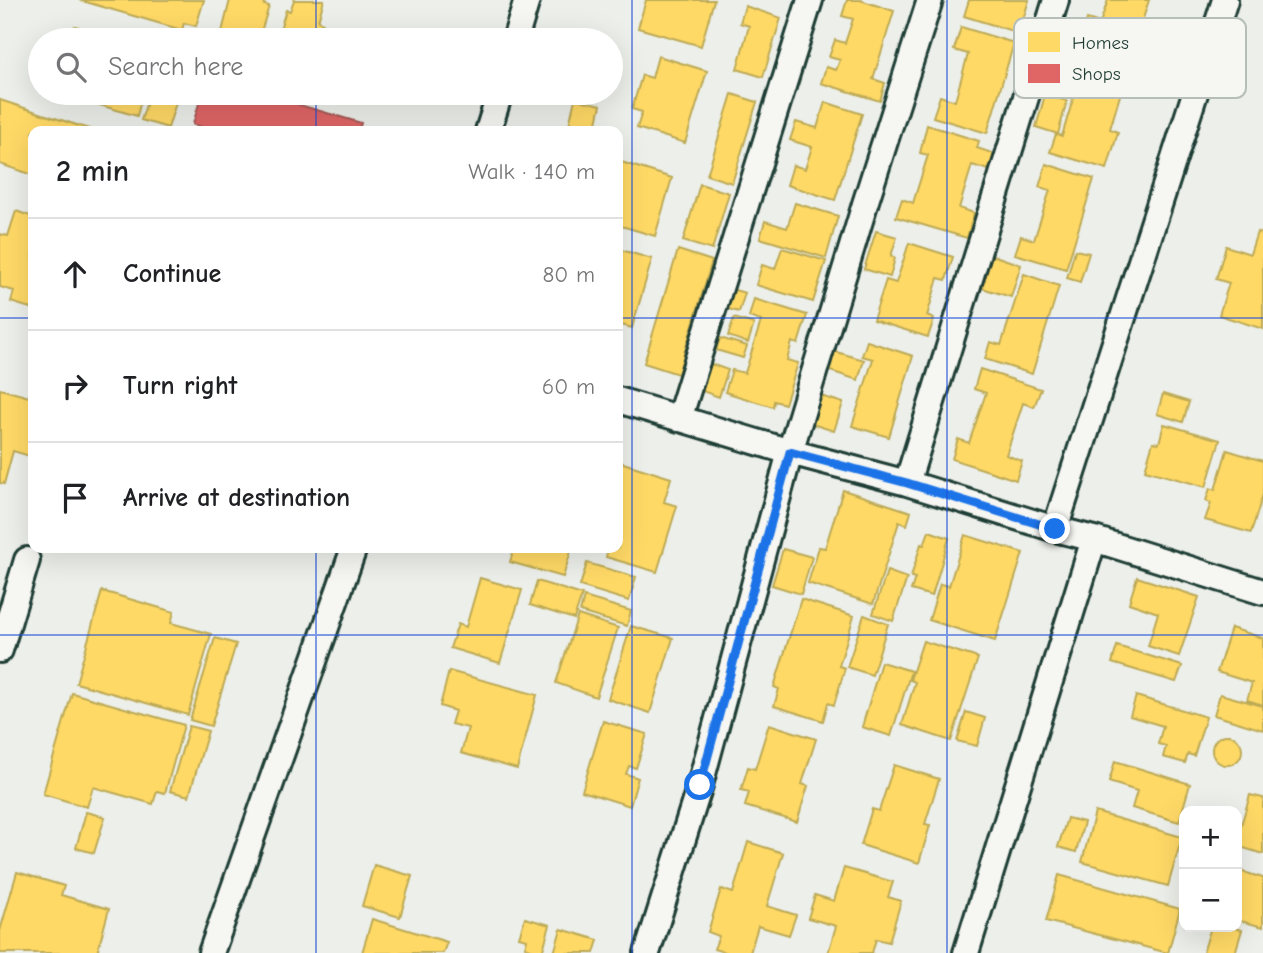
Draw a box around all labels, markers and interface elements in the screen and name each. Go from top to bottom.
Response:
legend [1014,18,1246,98]
search box [28,28,623,105]
text: Homes [1072,32,1129,54]
icon: search [52,48,90,86]
text: Search here [108,52,243,82]
text: Shops [1072,63,1121,85]
text: 2 min [56,154,129,189]
text: Walk · 140 m [468,158,595,185]
icon: ahead [56,255,94,293]
text: Continue [123,259,221,289]
text: 80 m [542,261,595,288]
icon: right [56,367,94,405]
text: Turn right [123,371,237,401]
text: 60 m [542,373,595,400]
icon: arrive [56,479,94,517]
text: Arrive at destination [123,483,350,513]
route end [1039,513,1070,544]
route start [684,769,715,800]
map controls [1179,806,1242,932]
button: + [1179,806,1242,869]
button: − [1179,869,1242,932]

